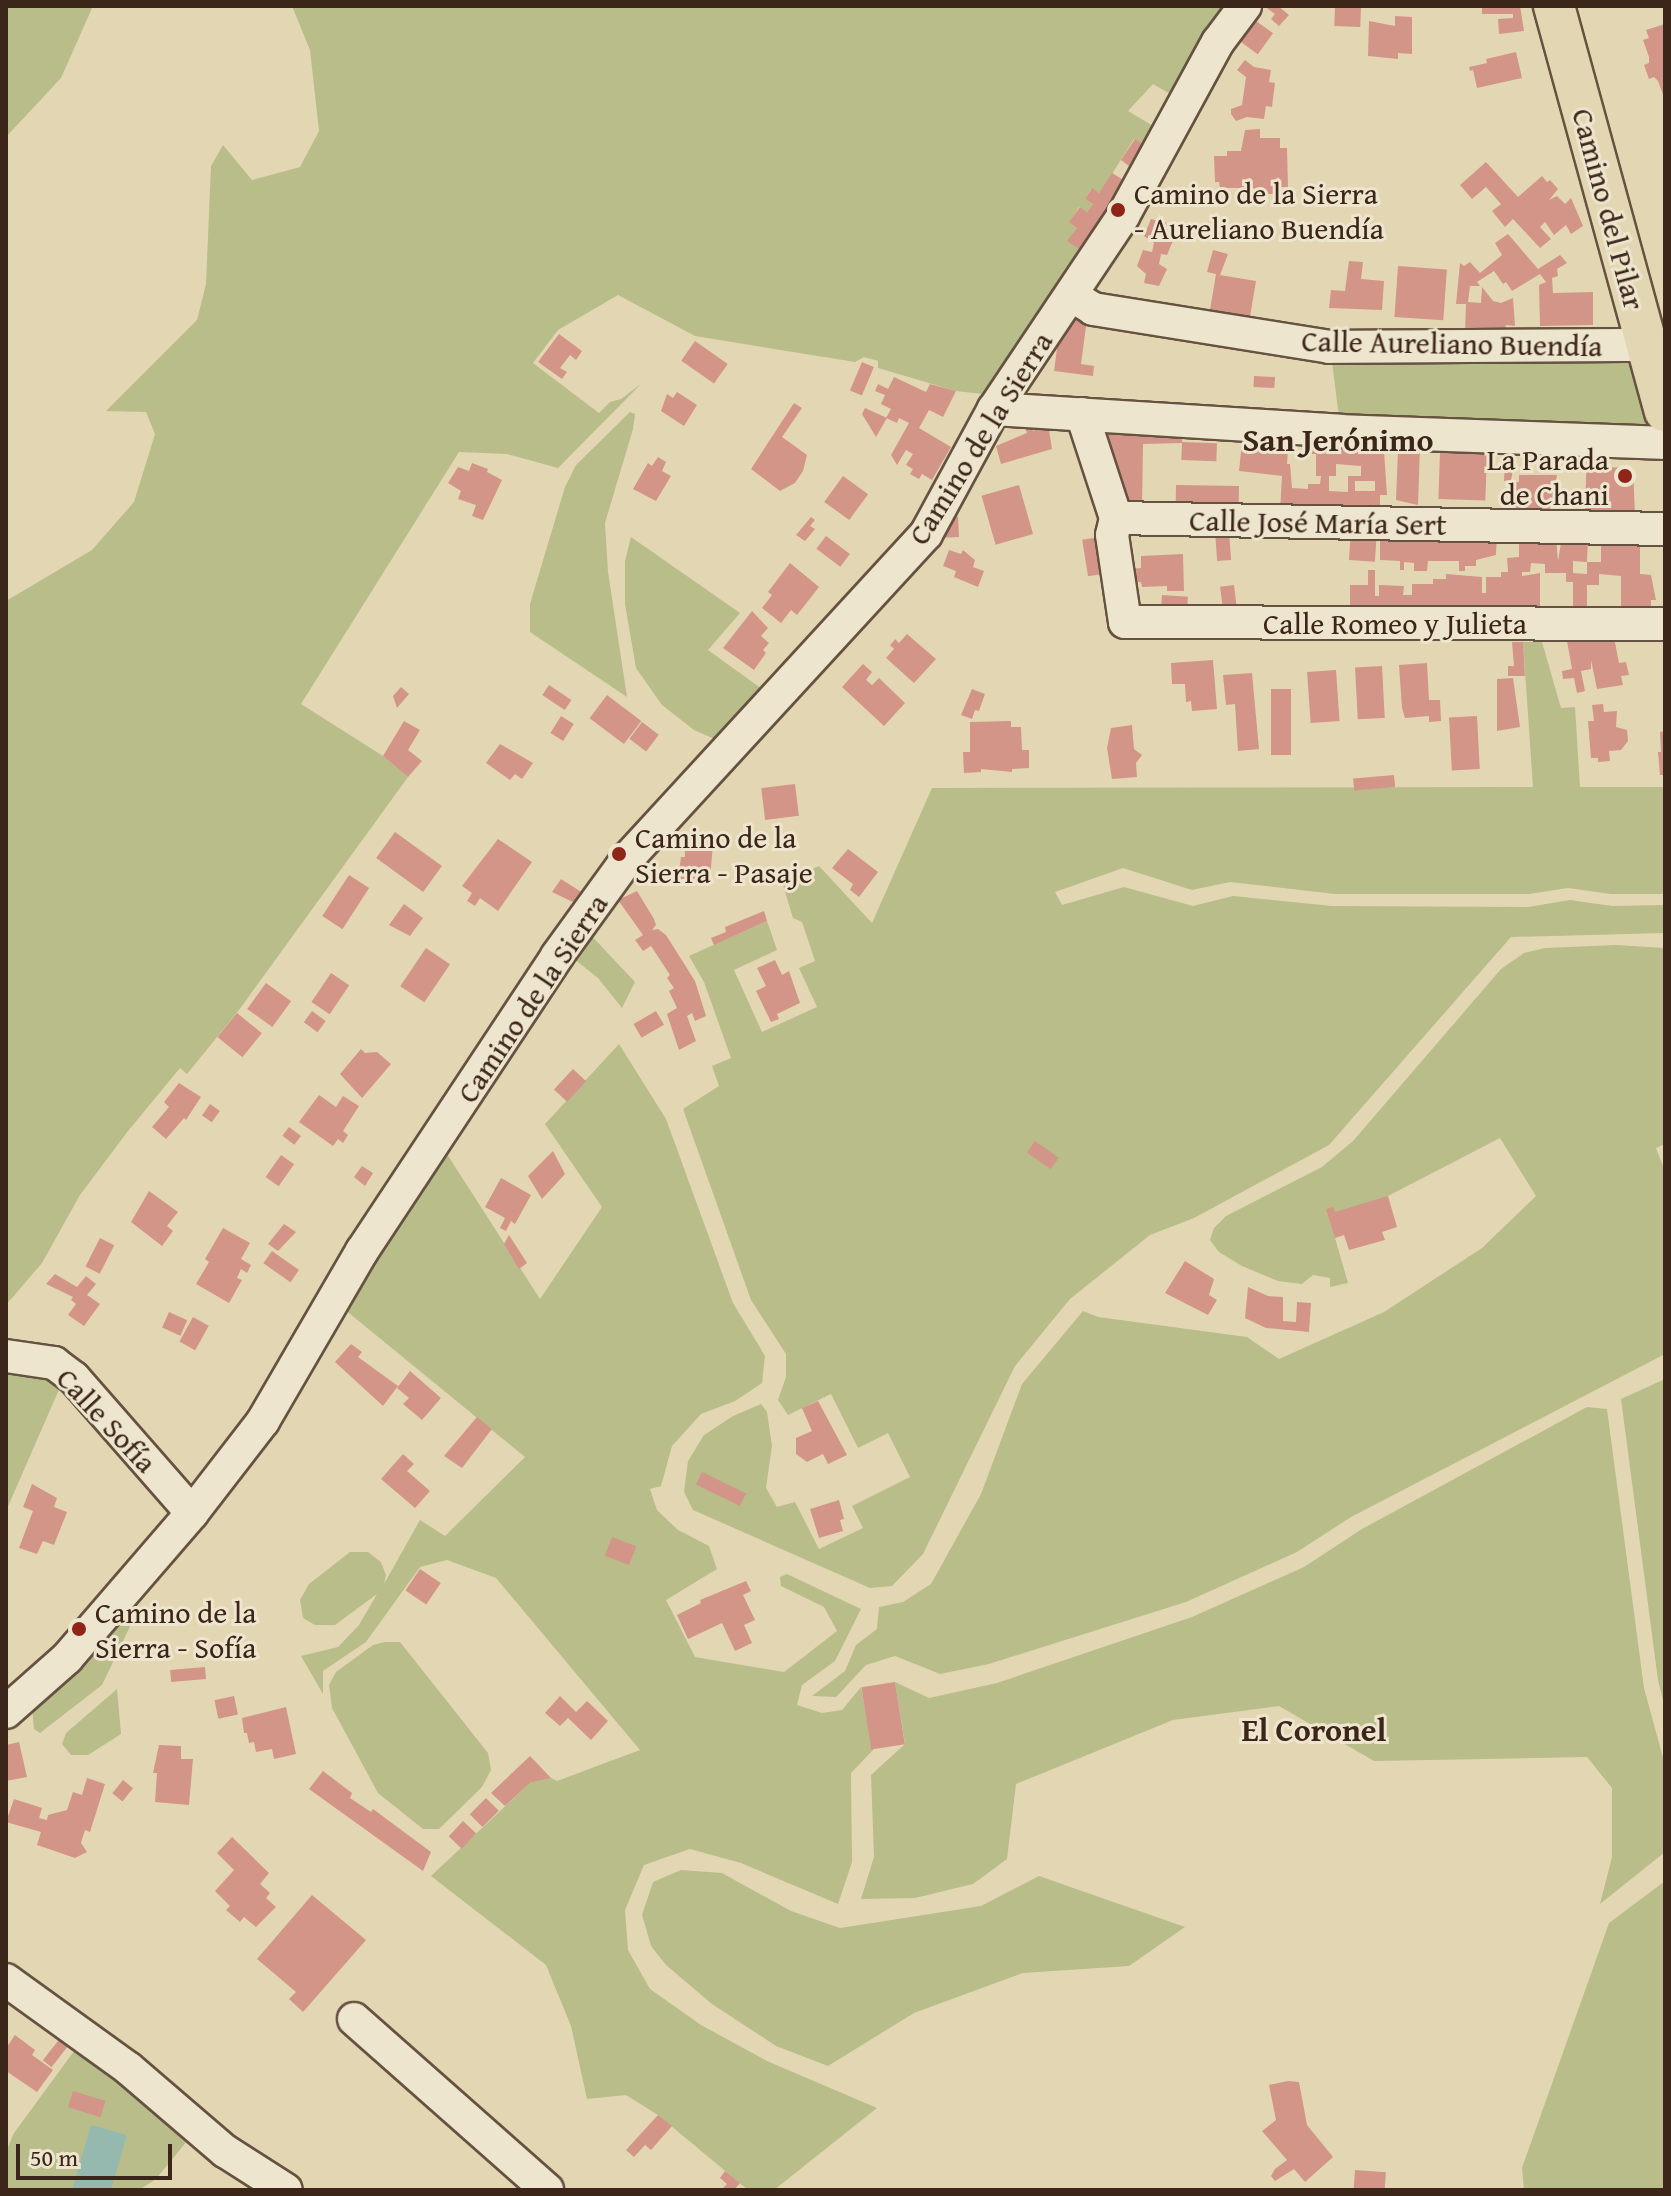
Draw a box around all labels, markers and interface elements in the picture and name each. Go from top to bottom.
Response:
street label: Camino del Pilar [1565,104,1653,314]
place label: Camino de la Sierra - Aureliano Buendía [1134,175,1384,246]
marker: Camino de la Sierra - Aureliano Buendía [1109,201,1127,219]
street label: Calle Aureliano Buendía [1301,322,1603,364]
street label: Camino de la Sierra [900,325,1060,551]
district label: San Jerónimo [1243,421,1433,459]
place label: La Parada de Chani [1487,441,1609,512]
marker: La Parada de Chani [1616,467,1634,485]
street label: Calle José María Sert [1189,502,1447,542]
street label: Calle Romeo y Julieta [1263,605,1527,641]
place label: Camino de la Sierra - Pasaje [635,819,813,890]
marker: Camino de la Sierra - Pasaje [610,845,628,863]
street label: Camino de la Sierra [449,887,615,1109]
street label: Calle Sofía [49,1360,165,1480]
place label: Camino de la Sierra - Sofía [95,1594,256,1664]
marker: Camino de la Sierra - Sofía [70,1620,88,1638]
district label: El Coronel [1241,1711,1387,1749]
scale bar [20,2128,176,2178]
text: 50 m [30,2140,78,2175]

